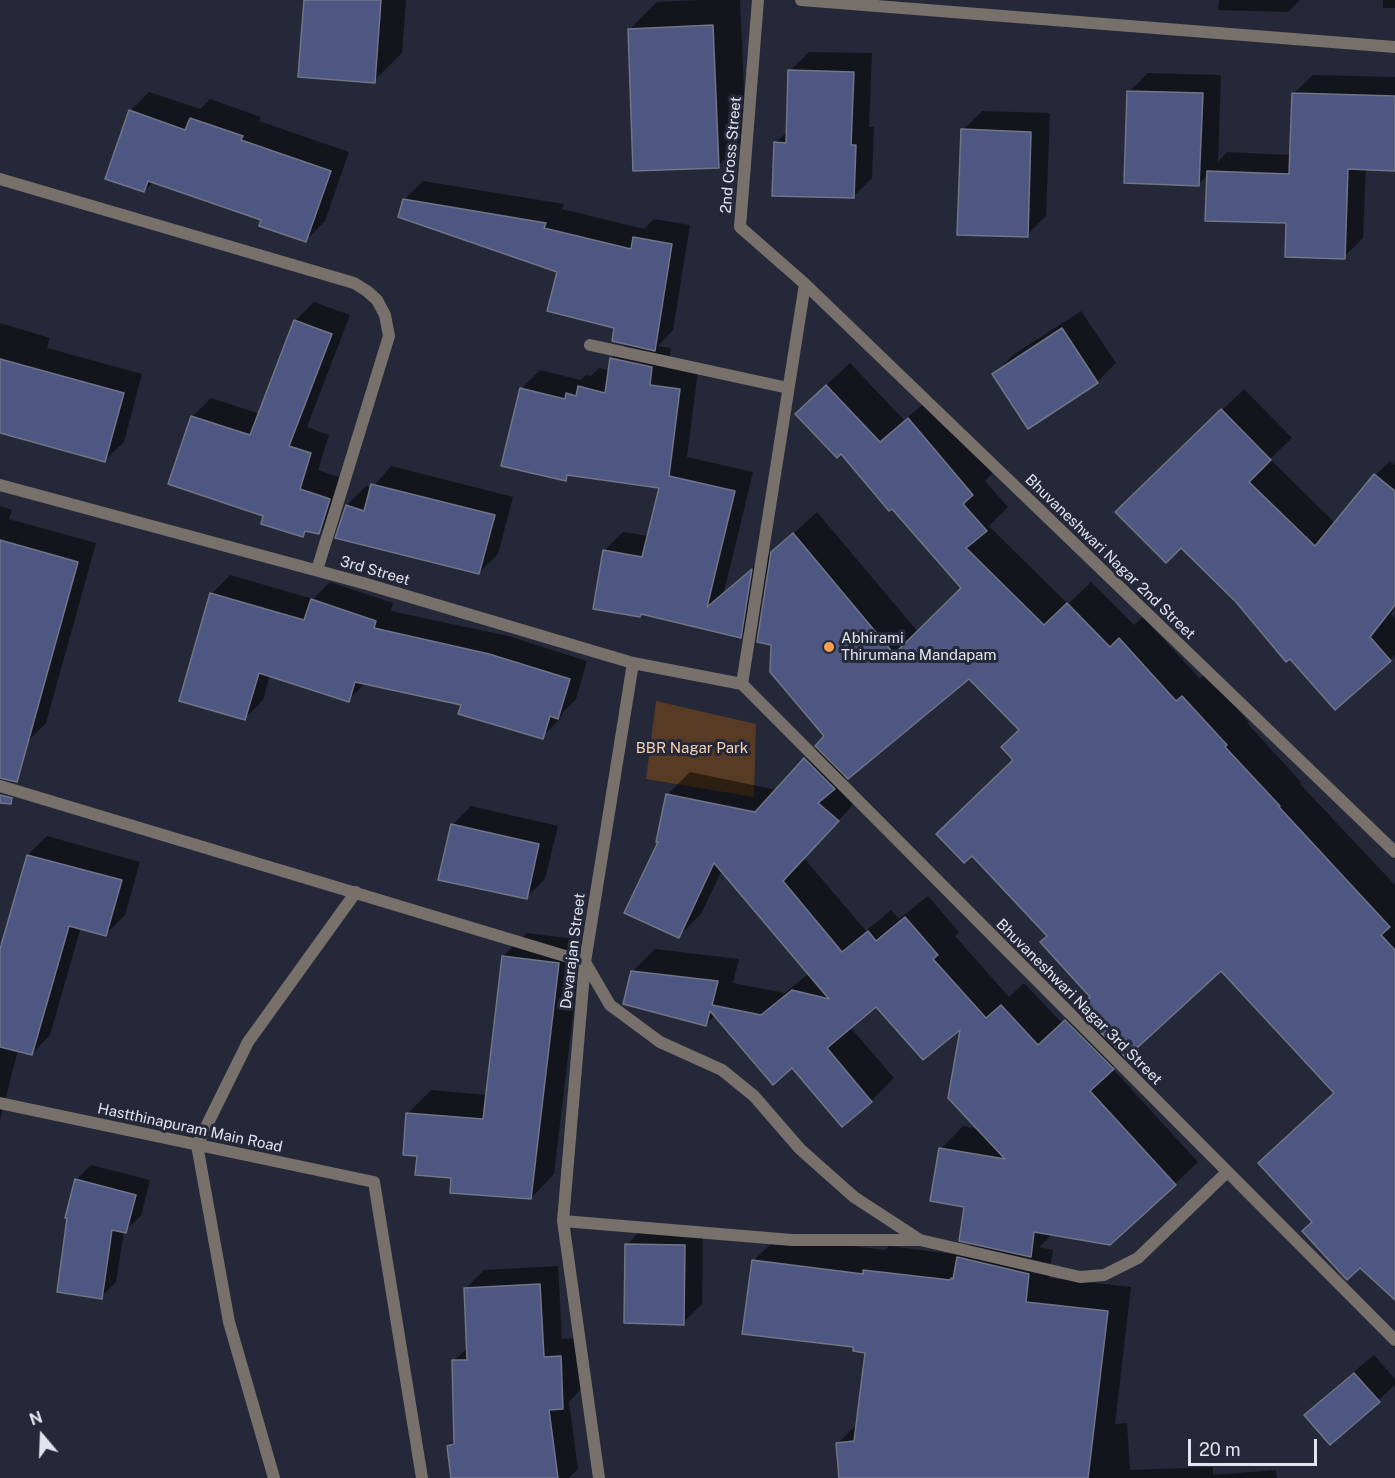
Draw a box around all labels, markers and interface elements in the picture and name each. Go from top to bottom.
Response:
street label: 2nd Cross Street [717,96,745,214]
street label: Bhuvaneshwari Nagar 2nd Street [1021,471,1199,643]
street label: 3rd Street [338,552,412,590]
place label: Abhirami Thirumana Mandapam [841,629,996,664]
marker: Abhirami Thirumana Mandapam [822,640,836,654]
park label: BBR Nagar Park [636,739,748,757]
street label: Devarajan Street [557,892,589,1010]
street label: Bhuvaneshwari Nagar 3rd Street [992,915,1166,1089]
street label: Hastthinapuram Main Road [96,1100,284,1156]
north arrow [12,1406,72,1466]
text: N [27,1407,45,1430]
scale bar [1191,1427,1320,1465]
text: 20 m [1199,1439,1241,1460]

